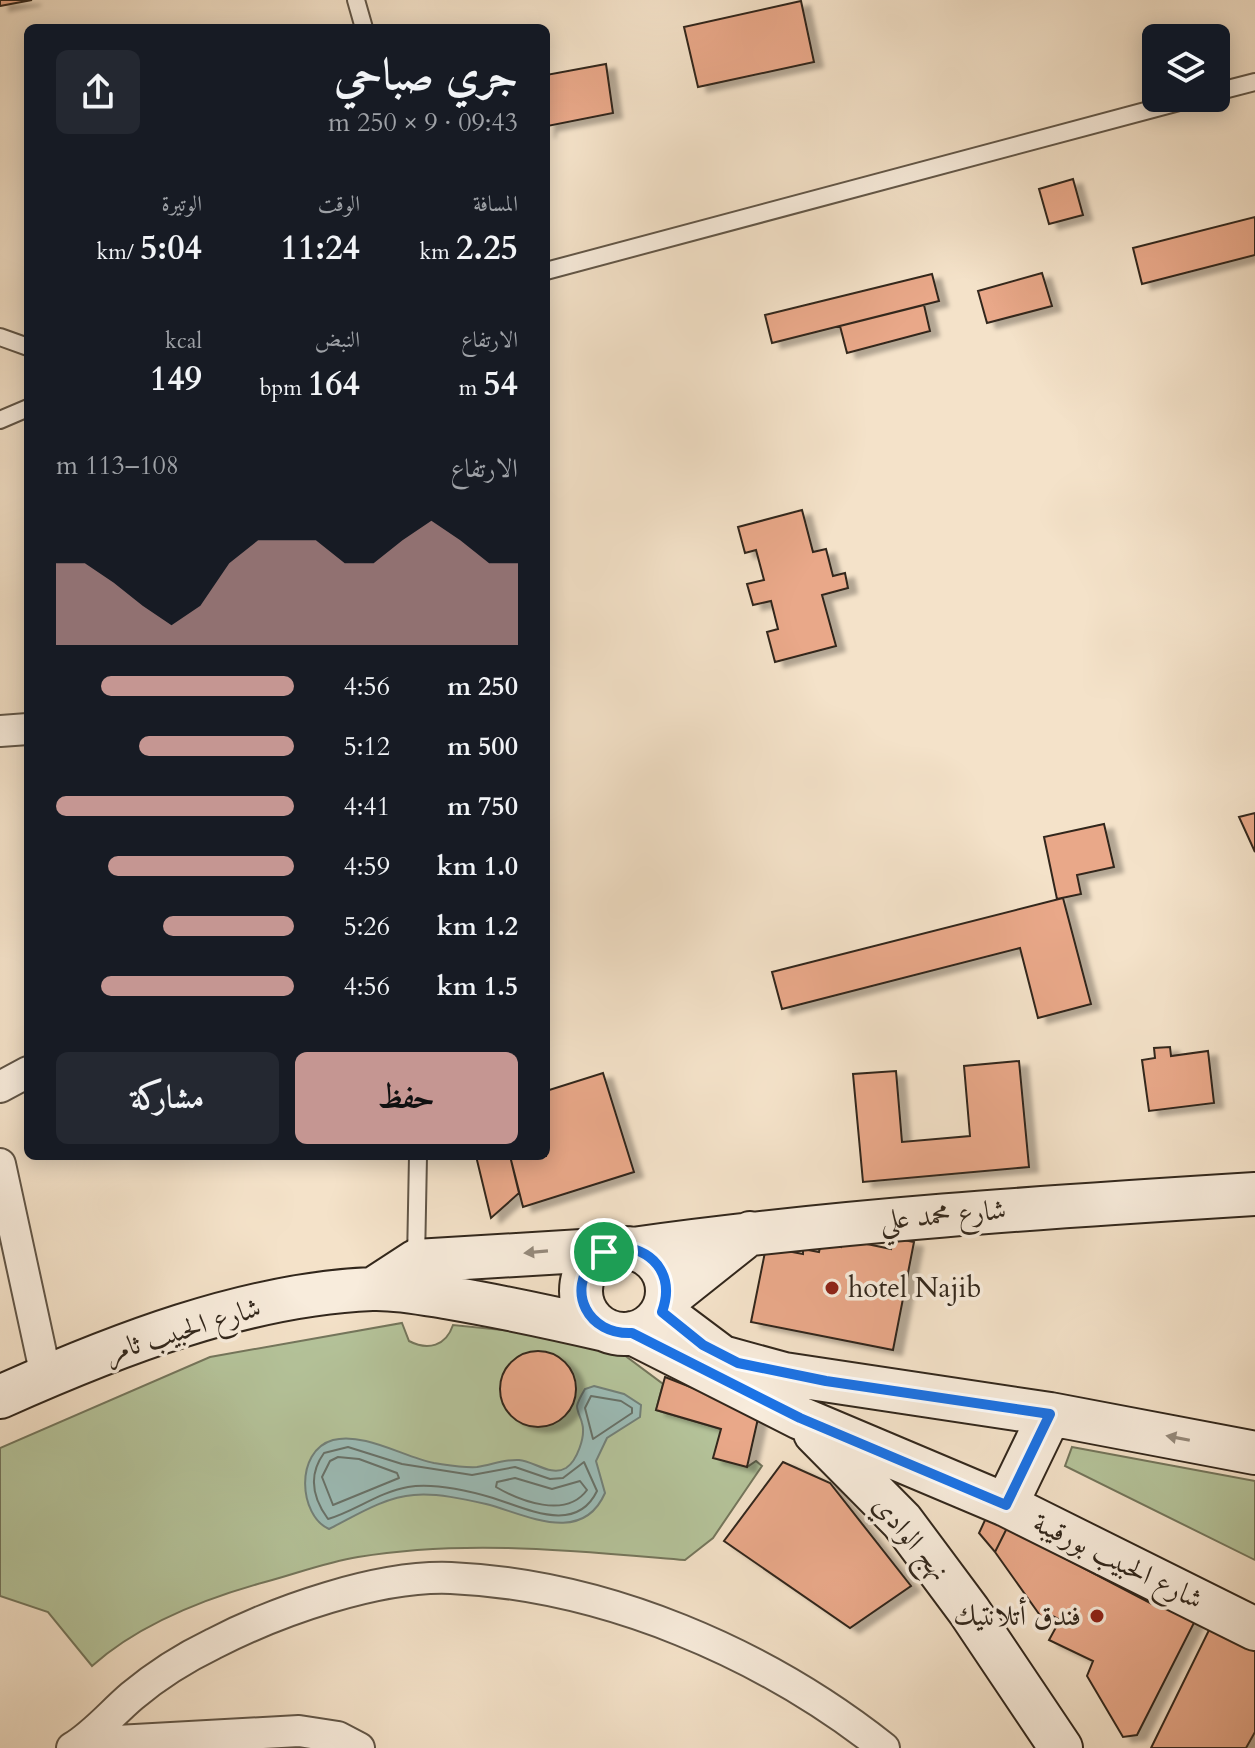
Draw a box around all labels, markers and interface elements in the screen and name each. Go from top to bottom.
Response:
map controls [1142,24,1230,112]
button: layers [1142,24,1230,112]
text: جري صباحي [334,45,518,105]
button: share [56,50,140,134]
text: 09:43 · 9 × 250 m [328,105,518,140]
text: الوتيرة [161,189,202,219]
text: الوقت [318,189,360,219]
text: المسافة [473,189,518,219]
text: 5:04 [140,225,202,271]
text: 11:24 [280,225,360,271]
text: 2.25 [456,225,518,271]
text: /km [96,237,140,267]
text: km [420,237,456,267]
text: النبض [315,325,360,355]
text: الارتفاع [461,325,518,355]
text: kcal [165,326,202,356]
text: 149 [150,356,202,402]
text: 164 [308,361,360,407]
text: 54 [483,361,518,407]
text: bpm [260,373,308,403]
text: m [459,373,483,403]
text: 108–113 m [56,448,179,483]
text: الارتفاع [451,451,518,486]
text: 4:56 [343,669,390,704]
text: 250 m [447,669,518,704]
text: 5:12 [343,729,390,764]
text: 500 m [447,729,518,764]
text: 4:41 [343,789,390,824]
text: 750 m [447,789,518,824]
text: 4:59 [343,849,390,884]
text: 1.0 km [437,849,518,884]
text: 5:26 [343,909,390,944]
text: 1.2 km [437,909,518,944]
text: 4:56 [343,969,390,1004]
text: 1.5 km [437,969,518,1004]
button: مشاركة [56,1052,279,1144]
button: حفظ [295,1052,518,1144]
street label: شارع محمد علي [878,1191,1008,1246]
pin [570,1218,638,1286]
icon: arrive [582,1230,626,1274]
one-way arrow [523,1245,548,1258]
place label: hotel Najib [848,1269,981,1307]
marker: hotel Najib [823,1279,841,1297]
street label: شارع الحبيب ثامر [101,1288,266,1375]
one-way arrow [1166,1432,1191,1444]
street label: نهج الوادي [860,1487,958,1592]
street label: شارع الحبيب بورقيبة [1025,1503,1209,1622]
place label: فندق أتلانتيك [953,1596,1081,1635]
marker: فندق أتلانتيك [1088,1607,1106,1625]

